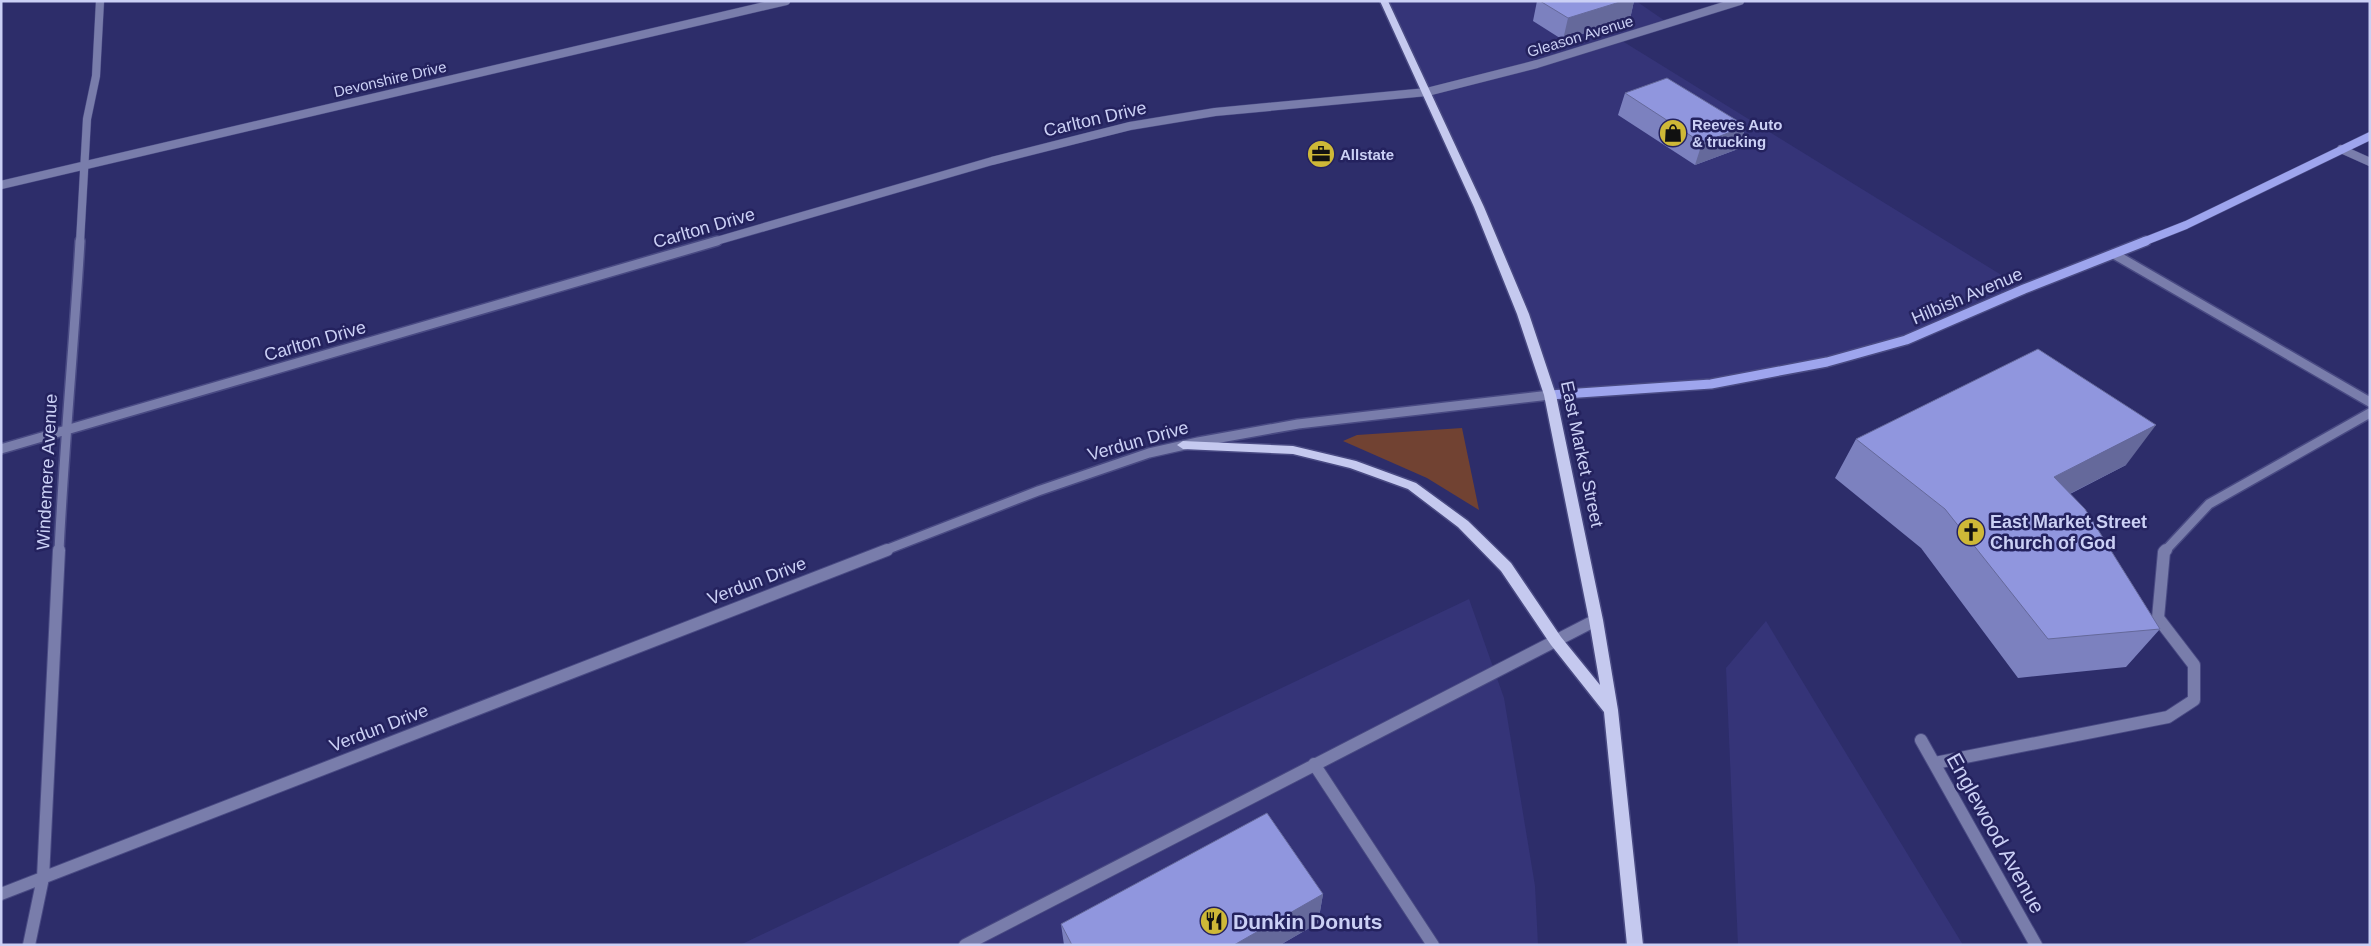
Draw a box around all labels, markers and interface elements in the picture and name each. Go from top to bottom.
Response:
street label: Gleason Avenue [1525,12,1635,60]
street label: Devonshire Drive [332,58,448,100]
street label: Carlton Drive [1042,97,1148,141]
place label: Reeves Auto & trucking [1692,116,1782,150]
shop icon: Reeves Auto & trucking [1658,118,1688,148]
office icon: Allstate [1306,139,1336,169]
place label: Allstate [1340,146,1394,163]
street label: Carlton Drive [651,204,757,252]
street label: Hilbish Avenue [1908,264,2026,328]
street label: Carlton Drive [262,317,368,365]
street label: East Market Street [1557,379,1607,529]
street label: Windemere Avenue [33,393,61,551]
street label: Verdun Drive [1085,417,1191,465]
place label: East Market Street Church of God [1990,512,2147,553]
church icon: East Market Street Church of God [1956,517,1986,547]
street label: Verdun Drive [705,553,809,609]
street label: Verdun Drive [327,700,431,756]
street label: Englewood Avenue [1942,749,2050,917]
restaurant icon: Dunkin Donuts [1199,906,1229,936]
place label: Dunkin Donuts [1233,910,1382,933]

